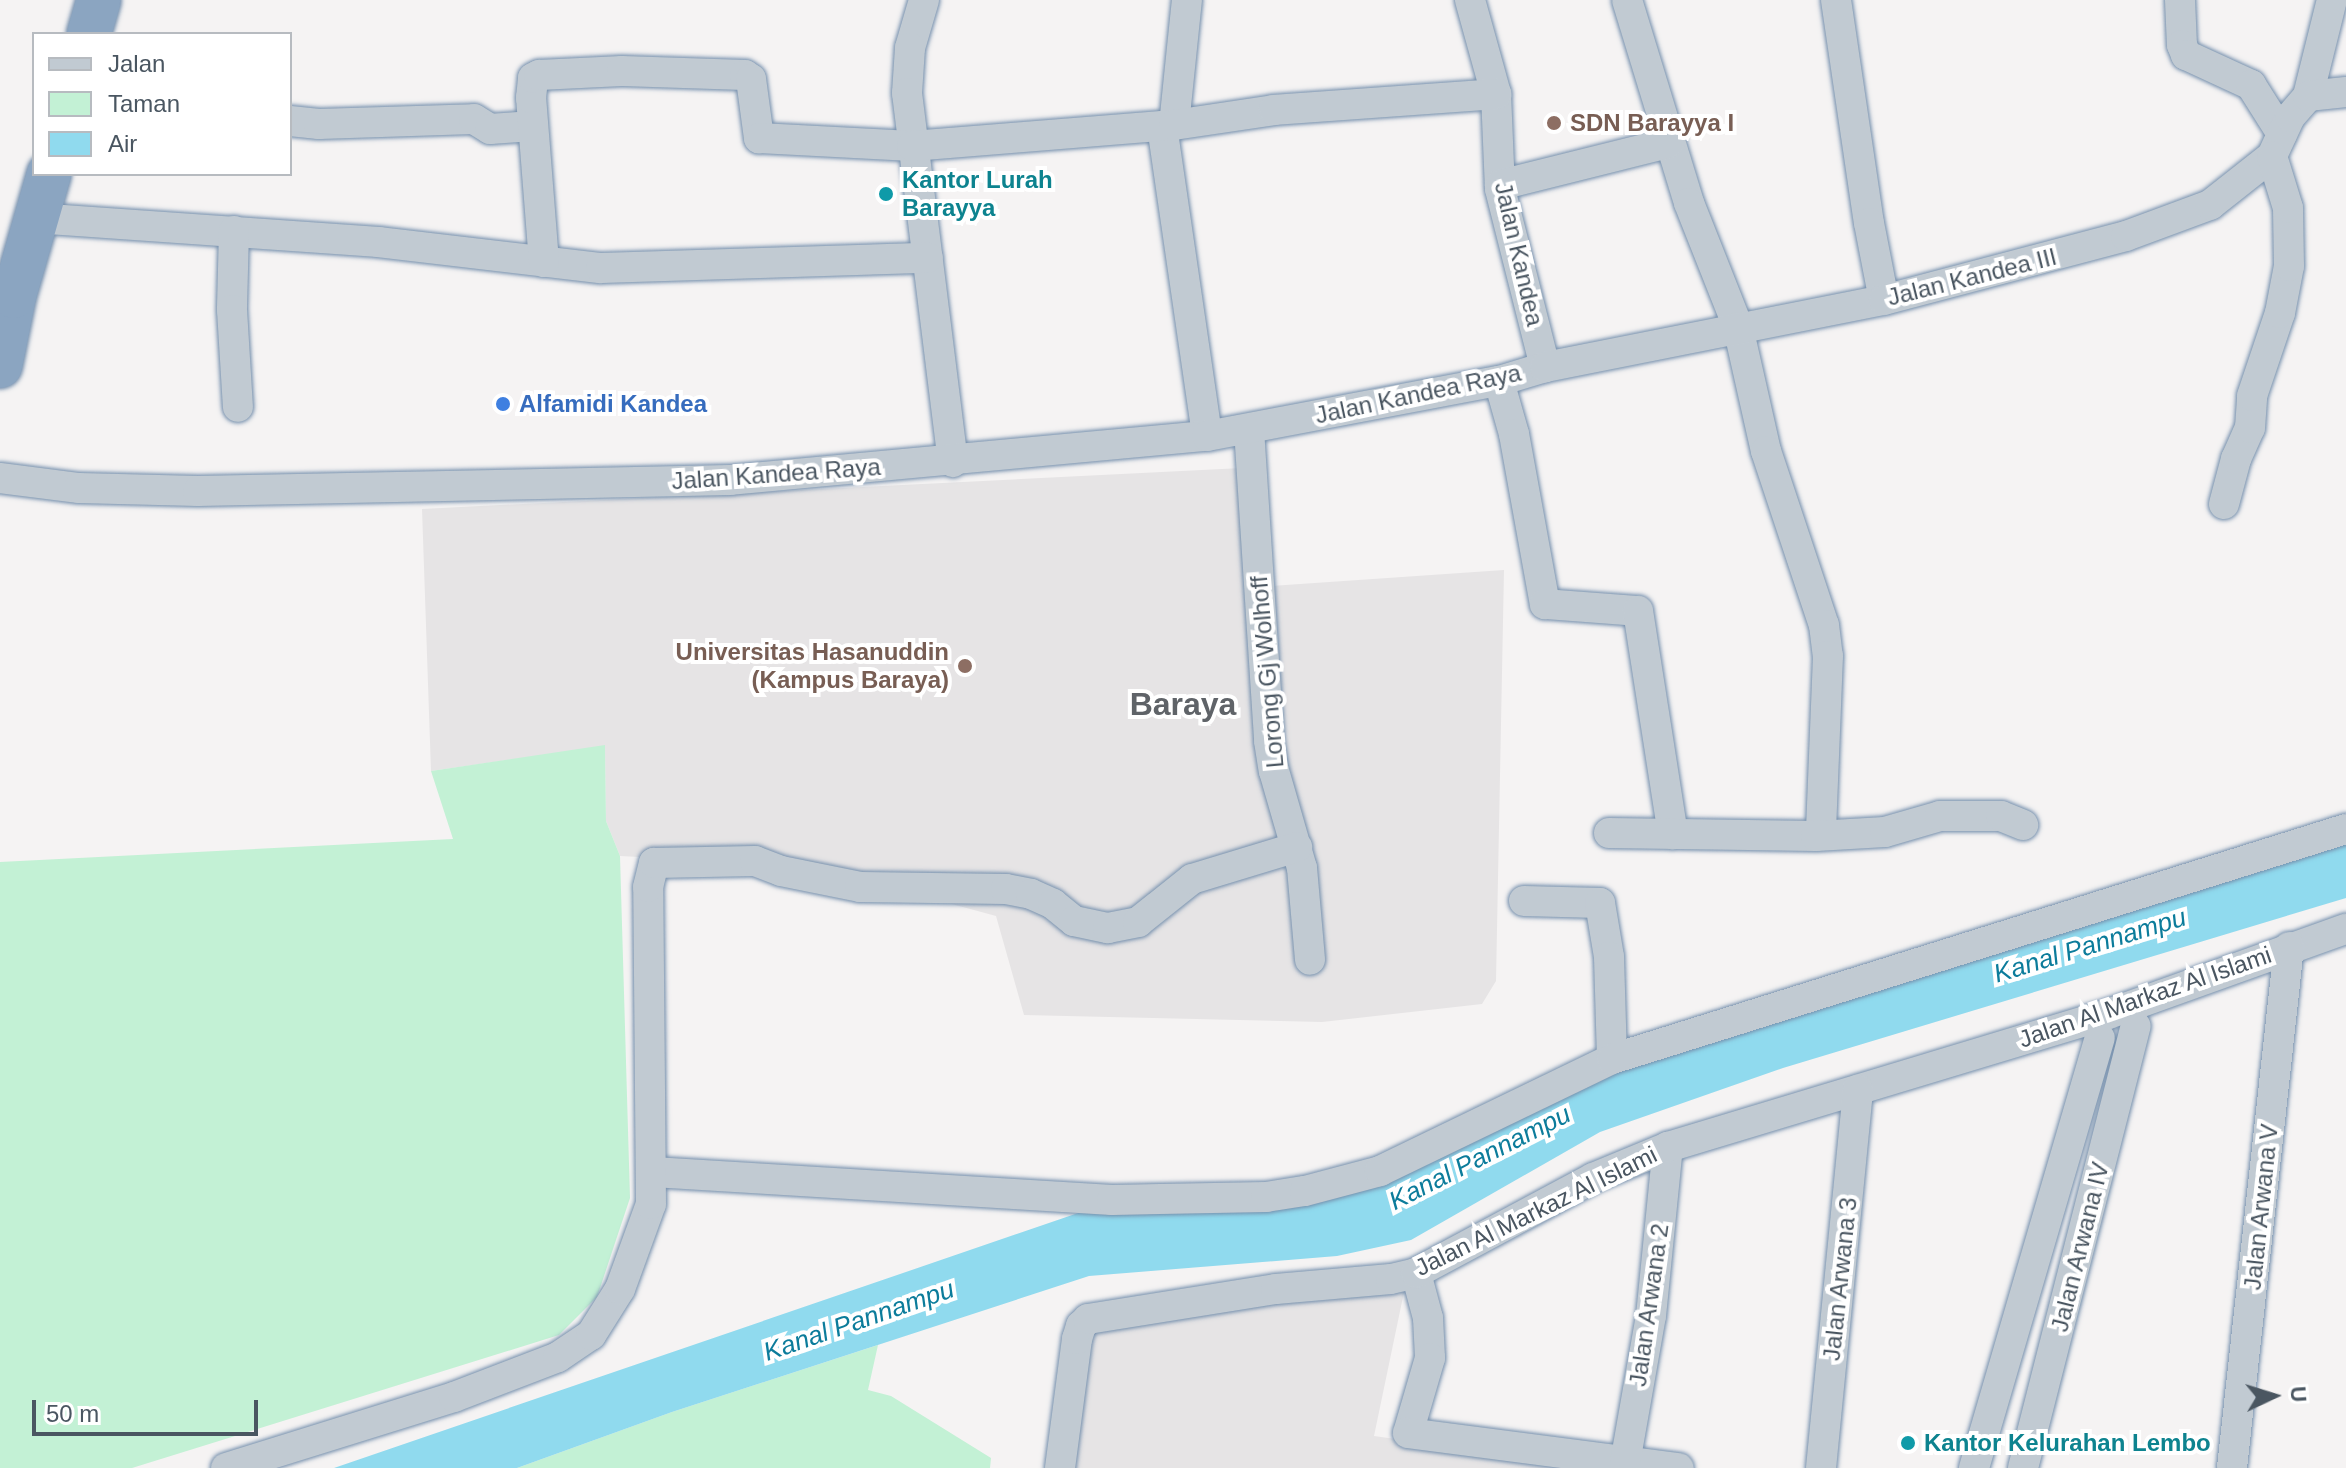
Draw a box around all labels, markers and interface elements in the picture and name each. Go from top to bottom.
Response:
legend [32,32,292,176]
text: Jalan [108,50,165,77]
text: Taman [108,90,180,117]
place label: SDN Barayya I [1570,109,1734,137]
marker: SDN Barayya I [1545,114,1563,132]
text: Air [108,130,137,157]
place label: Kantor Lurah Barayya [902,166,1053,222]
street label: Jalan Kandea [1488,179,1550,329]
marker: Kantor Lurah Barayya [877,185,895,203]
street label: Jalan Kandea III [1884,242,2060,312]
street label: Jalan Kandea Raya [1313,358,1523,430]
place label: Alfamidi Kandea [519,390,707,418]
marker: Alfamidi Kandea [494,395,512,413]
street label: Jalan Kandea Raya [671,452,881,496]
street label: Lorong Gj Wolhoff [1244,575,1290,769]
place label: Universitas Hasanuddin (Kampus Baraya) [676,638,949,694]
marker: Universitas Hasanuddin (Kampus Baraya) [956,657,974,675]
district label: Baraya [1130,685,1236,723]
water label: Kanal Pannampu [1990,902,2190,990]
street label: Jalan Al Markaz Al Islami [2014,940,2276,1054]
water label: Kanal Pannampu [1384,1099,1576,1217]
street label: Jalan Arwana V [2238,1122,2284,1292]
street label: Jalan Al Markaz Al Islami [1409,1139,1663,1283]
street label: Jalan Arwana IV [2045,1159,2115,1335]
street label: Jalan Arwana 3 [1817,1195,1863,1363]
street label: Jalan Arwana 2 [1623,1221,1675,1389]
water label: Kanal Pannampu [760,1274,958,1368]
north arrow [2234,1356,2314,1436]
scale bar [36,1384,262,1434]
text: U [2285,1385,2311,1403]
text: 50 m [46,1400,99,1427]
place label: Kantor Kelurahan Lembo [1924,1429,2211,1457]
marker: Kantor Kelurahan Lembo [1899,1434,1917,1452]

